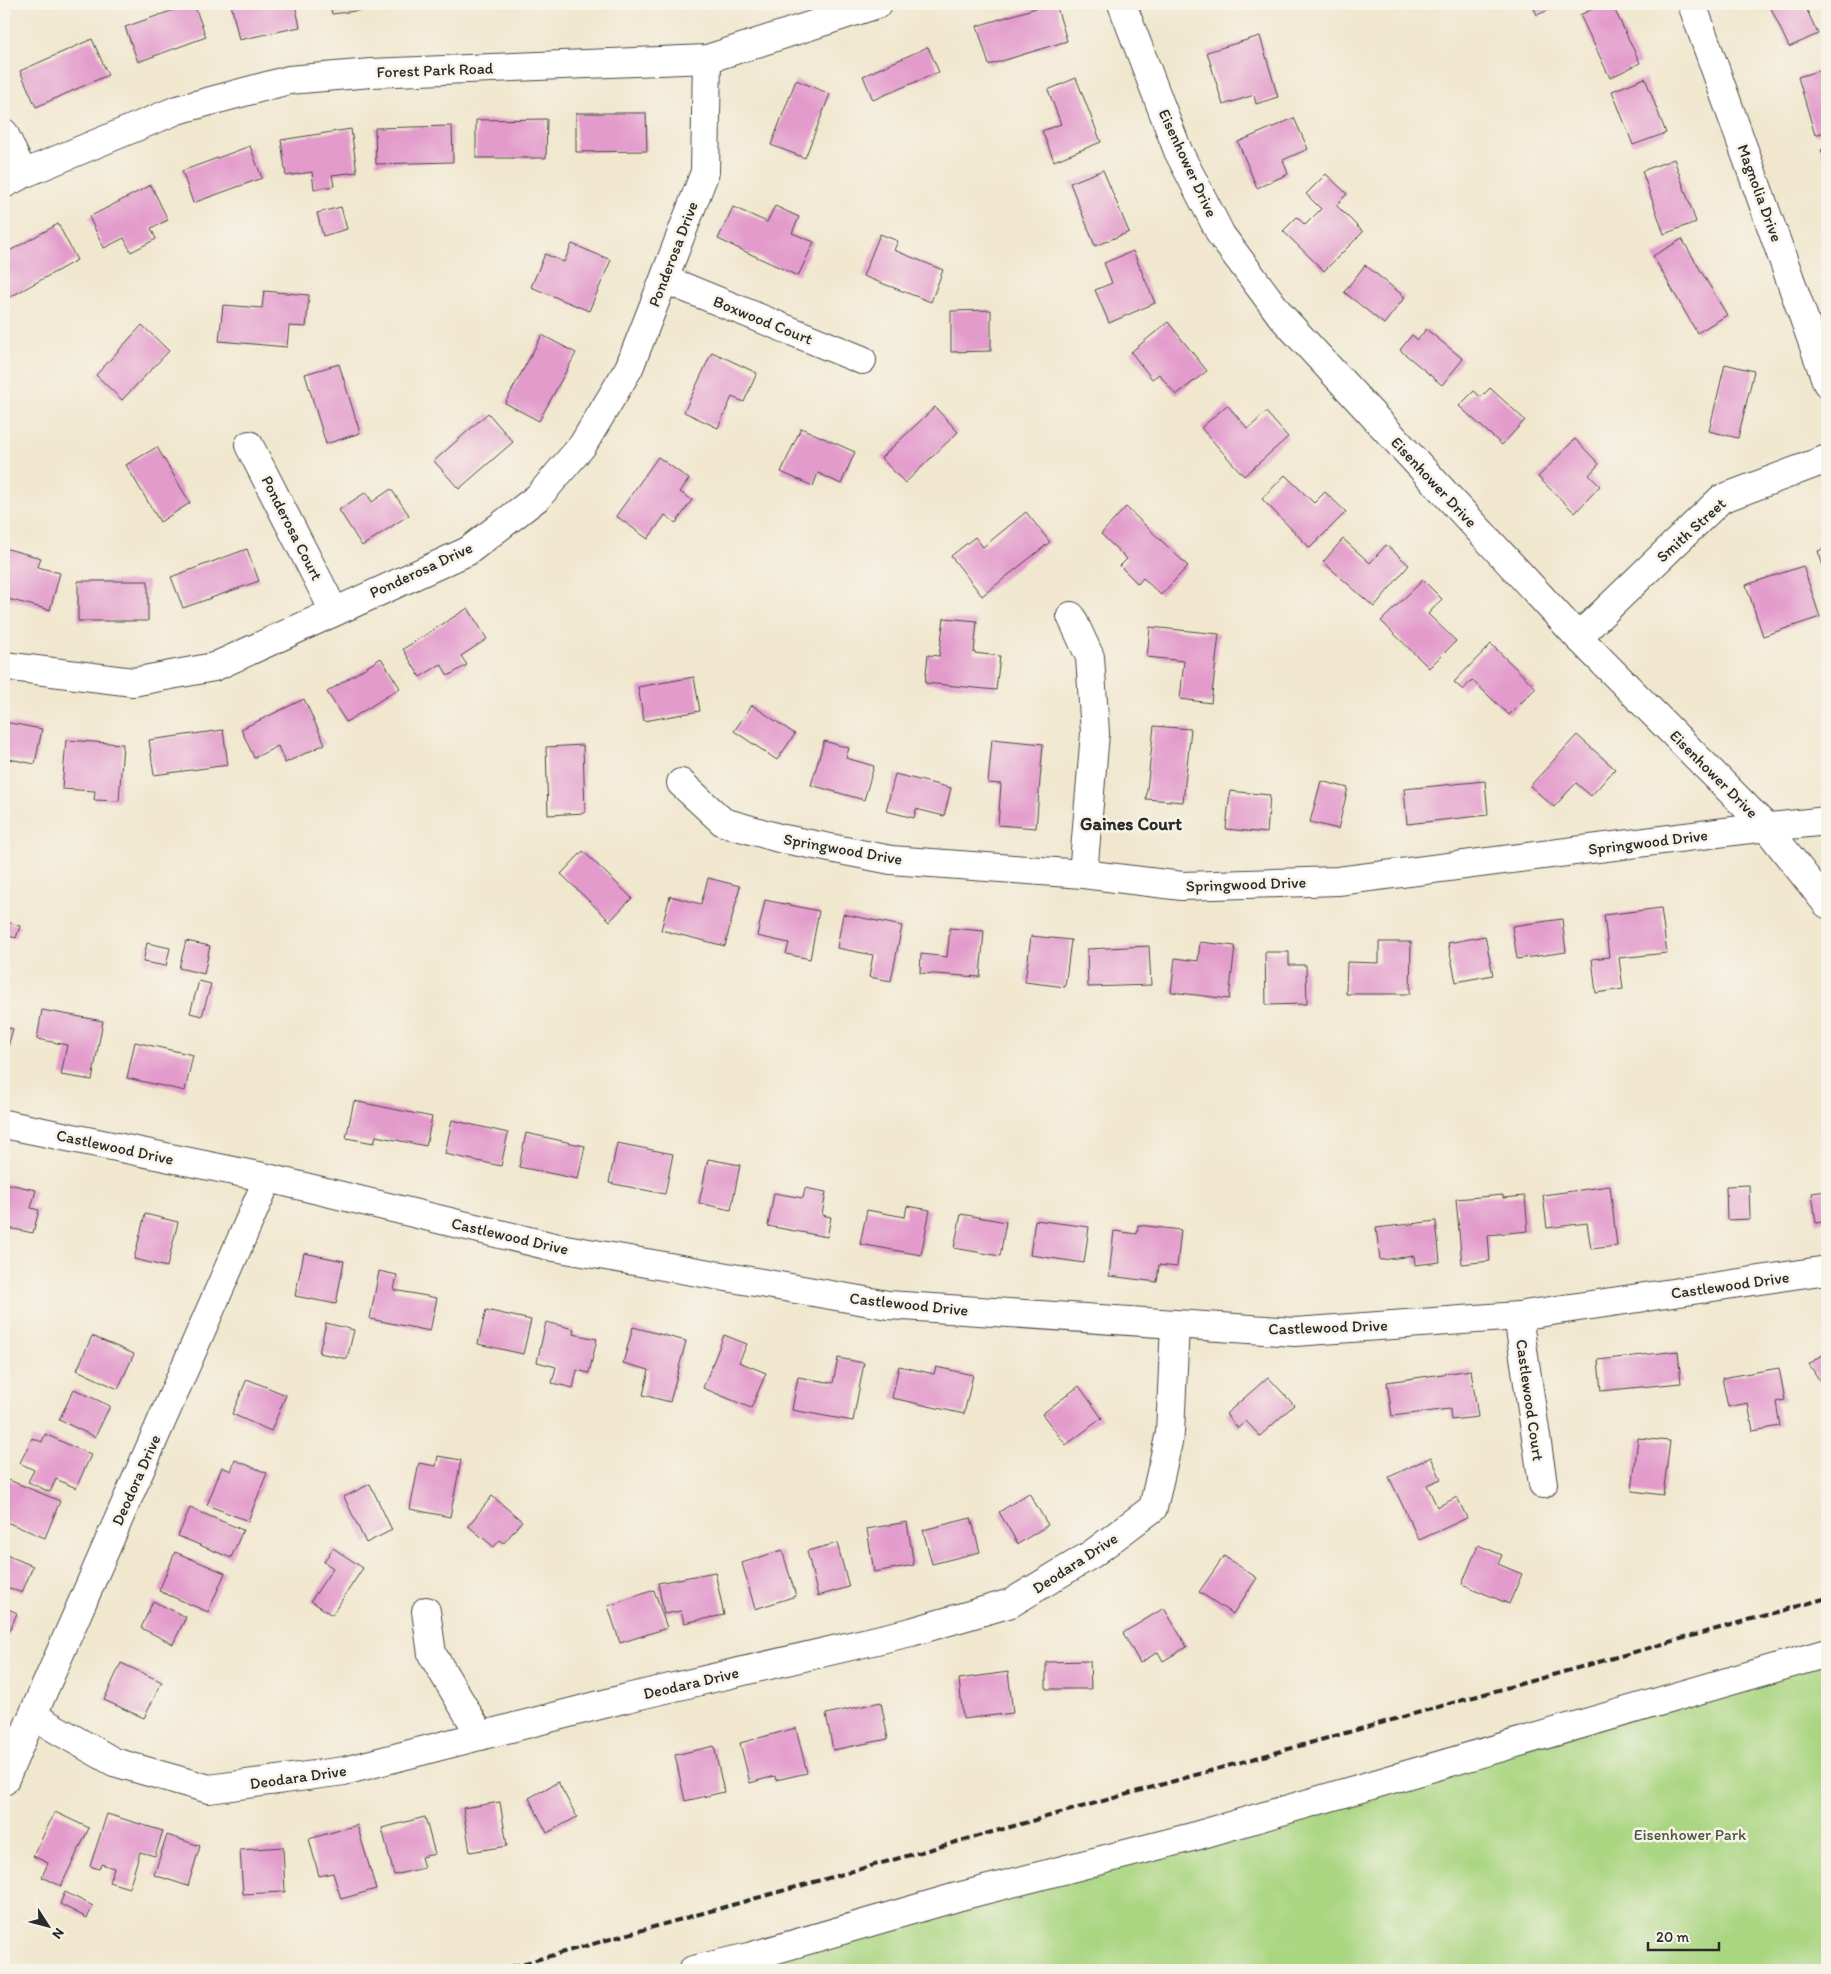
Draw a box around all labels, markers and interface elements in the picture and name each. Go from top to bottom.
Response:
street label: Forest Park Road [376,58,494,82]
street label: Eisenhower Drive [1155,106,1221,220]
street label: Magnolia Drive [1734,142,1787,245]
street label: Ponderosa Drive [644,198,702,309]
street label: Boxwood Court [711,291,815,349]
street label: Eisenhower Drive [1387,433,1481,532]
street label: Ponderosa Court [257,472,327,584]
street label: Smith Street [1652,494,1730,566]
street label: Ponderosa Drive [366,538,476,602]
street label: Eisenhower Drive [1666,726,1762,822]
district label: Gaines Court [1080,813,1182,835]
street label: Springwood Drive [1587,825,1709,859]
street label: Springwood Drive [782,829,904,869]
street label: Springwood Drive [1186,872,1306,896]
street label: Castlewood Drive [55,1125,176,1169]
street label: Castlewood Drive [450,1213,571,1259]
street label: Castlewood Drive [1670,1267,1791,1303]
street label: Castlewood Drive [849,1288,970,1320]
street label: Castlewood Drive [1268,1315,1388,1339]
street label: Castlewood Court [1512,1338,1548,1462]
street label: Deodora Drive [108,1431,165,1528]
street label: Deodara Drive [1029,1528,1121,1598]
street label: Deodara Drive [641,1663,741,1703]
street label: Deodara Drive [248,1761,348,1793]
park label: Eisenhower Park [1634,1825,1747,1844]
north arrow [22,1902,72,1952]
scale bar [1648,1919,1720,1951]
text: N [48,1925,68,1942]
text: 20 m [1656,1928,1690,1946]

